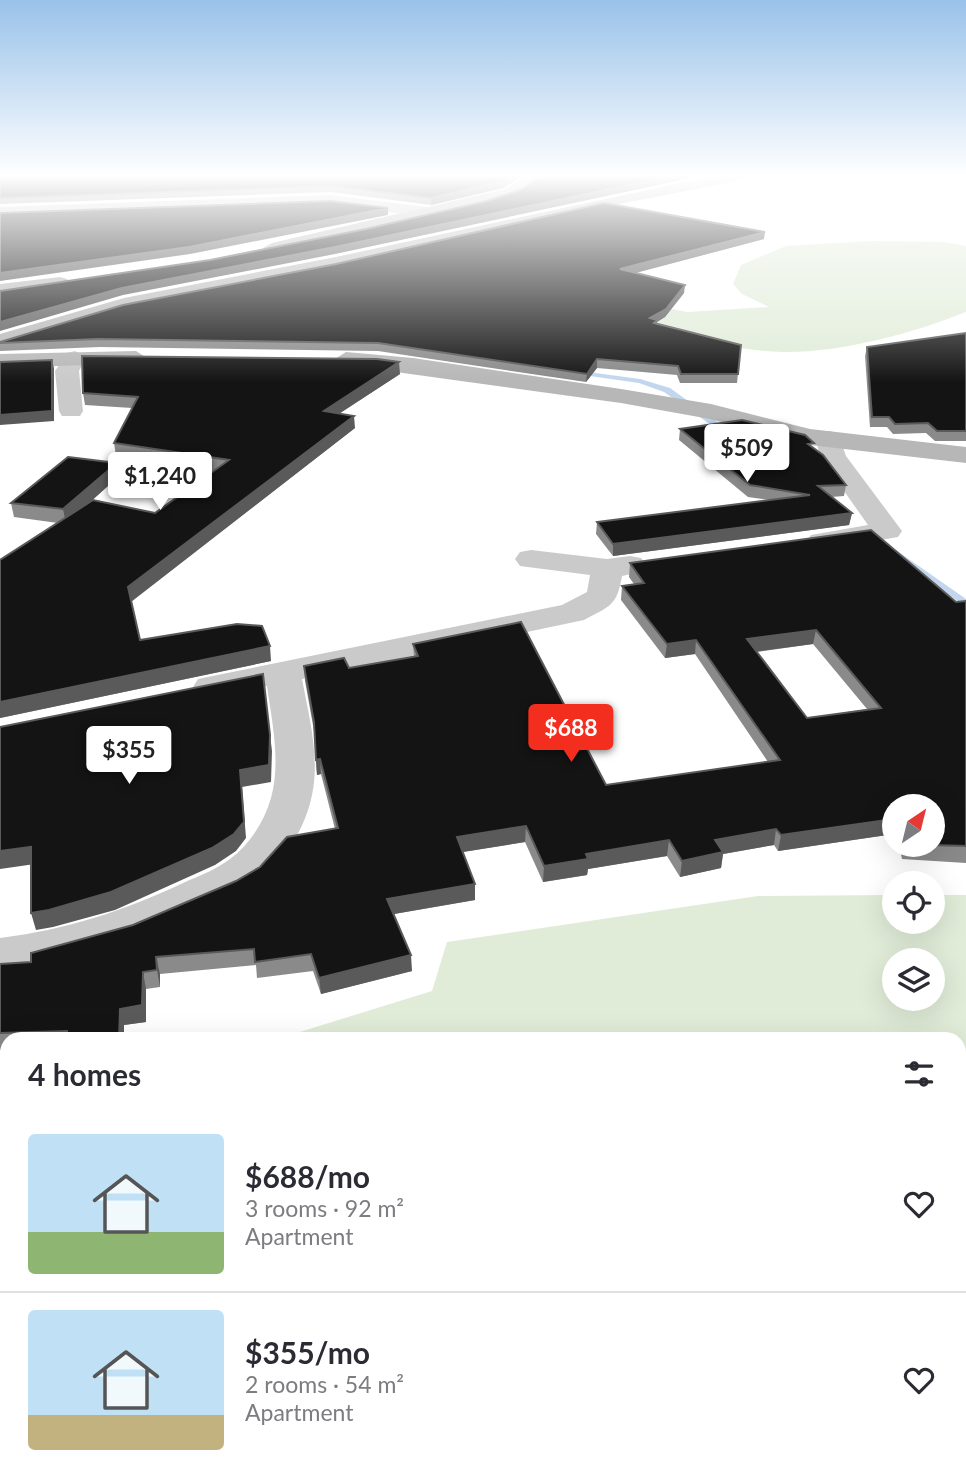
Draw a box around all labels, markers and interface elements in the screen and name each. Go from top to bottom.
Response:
pin: $509 [706,424,788,484]
text: $509 [720,433,774,461]
pin: $1,240 [103,452,217,512]
text: $1,240 [124,461,196,489]
pin: $688 [530,704,612,764]
text: $688 [544,713,598,741]
pin: $355 [88,726,170,786]
text: $355 [102,735,156,763]
north arrow [882,794,945,858]
map controls [882,794,945,1011]
button: locate [882,871,945,934]
button: layers [882,948,945,1011]
icon: filters [900,1055,938,1093]
text: 4 homes [28,1056,141,1092]
text: $688/mo [245,1158,370,1194]
icon: home [84,1162,168,1246]
icon: heart [900,1185,938,1223]
text: 3 rooms · 92 m² [245,1194,404,1222]
text: Apartment [245,1222,353,1250]
text: $355/mo [245,1334,370,1370]
icon: home [84,1338,168,1422]
icon: heart [900,1361,938,1399]
text: 2 rooms · 54 m² [245,1370,404,1398]
text: Apartment [245,1398,353,1426]

